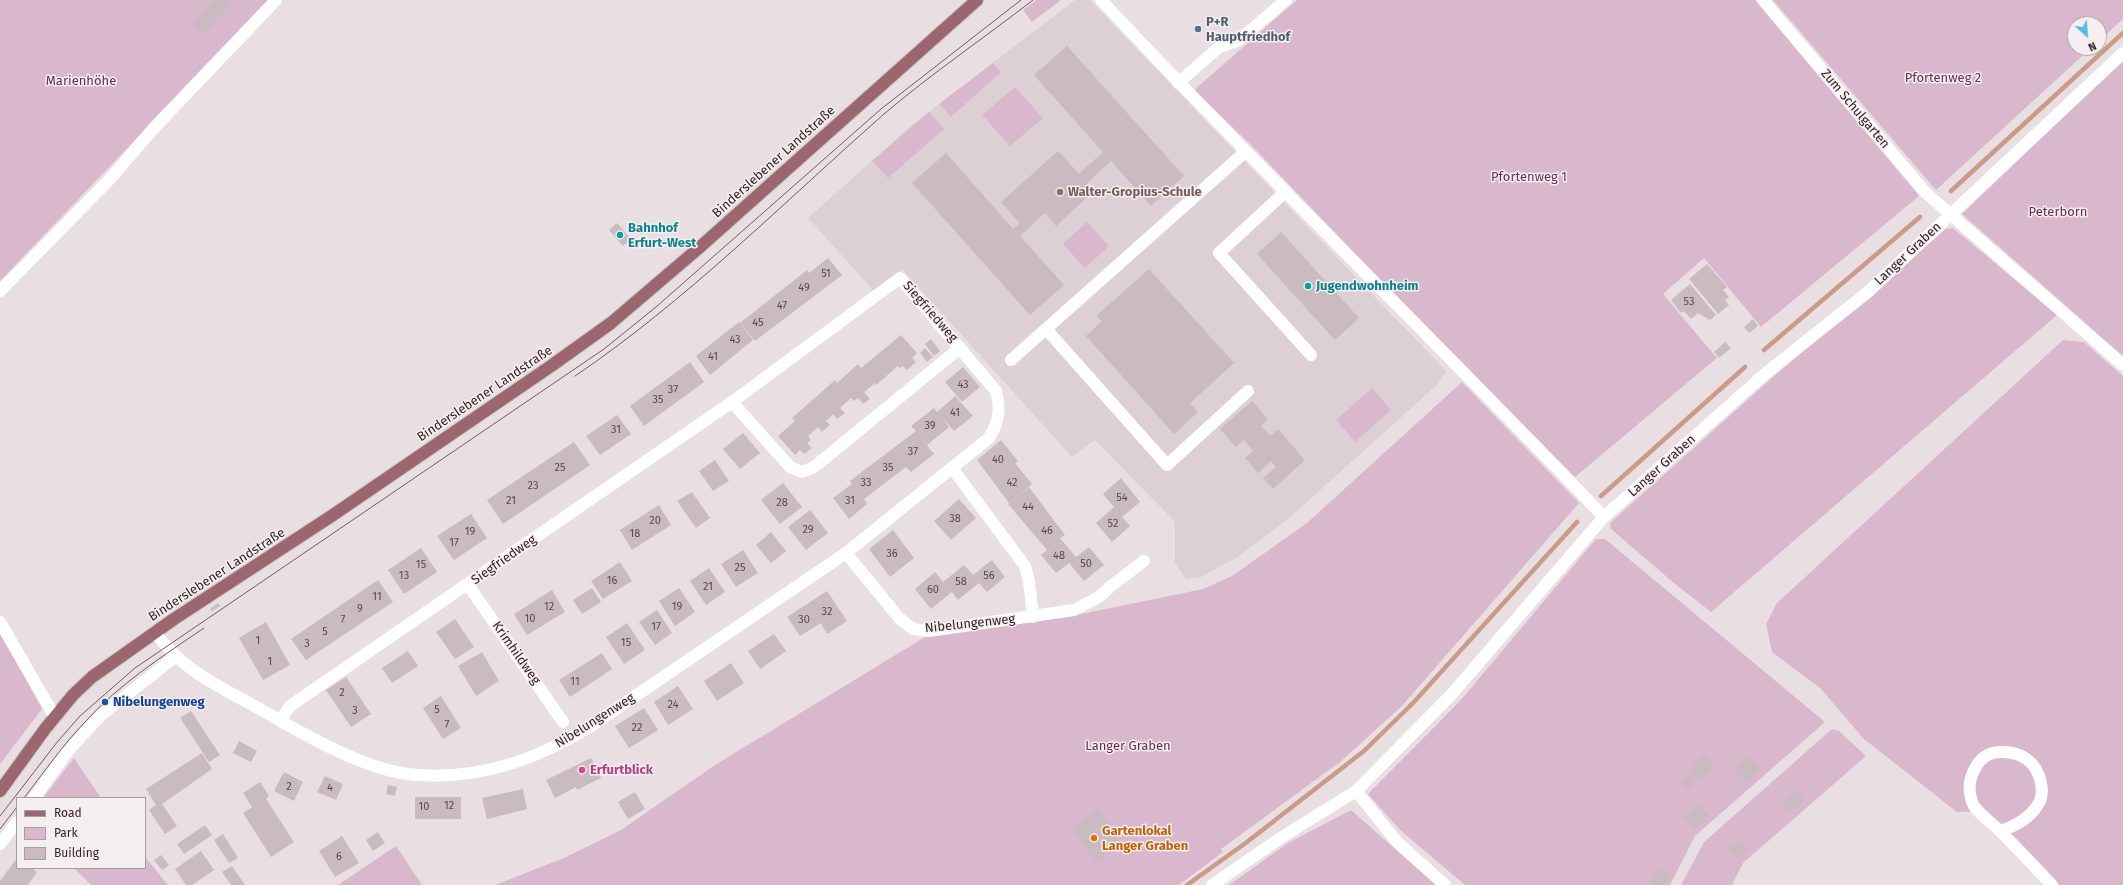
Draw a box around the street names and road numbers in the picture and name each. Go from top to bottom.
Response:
street label: Zum Schulgarten [1817,66,1893,152]
street label: Binderslebener Landstraße [709,103,839,221]
street label: Langer Graben [1871,219,1945,289]
street label: Siegfriedweg [899,278,961,346]
street label: Binderslebener Landstraße [414,343,556,445]
street label: Langer Graben [1625,432,1699,500]
street label: Binderslebener Landstraße [146,525,288,625]
street label: Siegfriedweg [469,532,539,588]
street label: Nibelungenweg [924,611,1016,637]
street label: Krimhildweg [489,618,543,688]
street label: Nibelungenweg [552,690,638,752]

